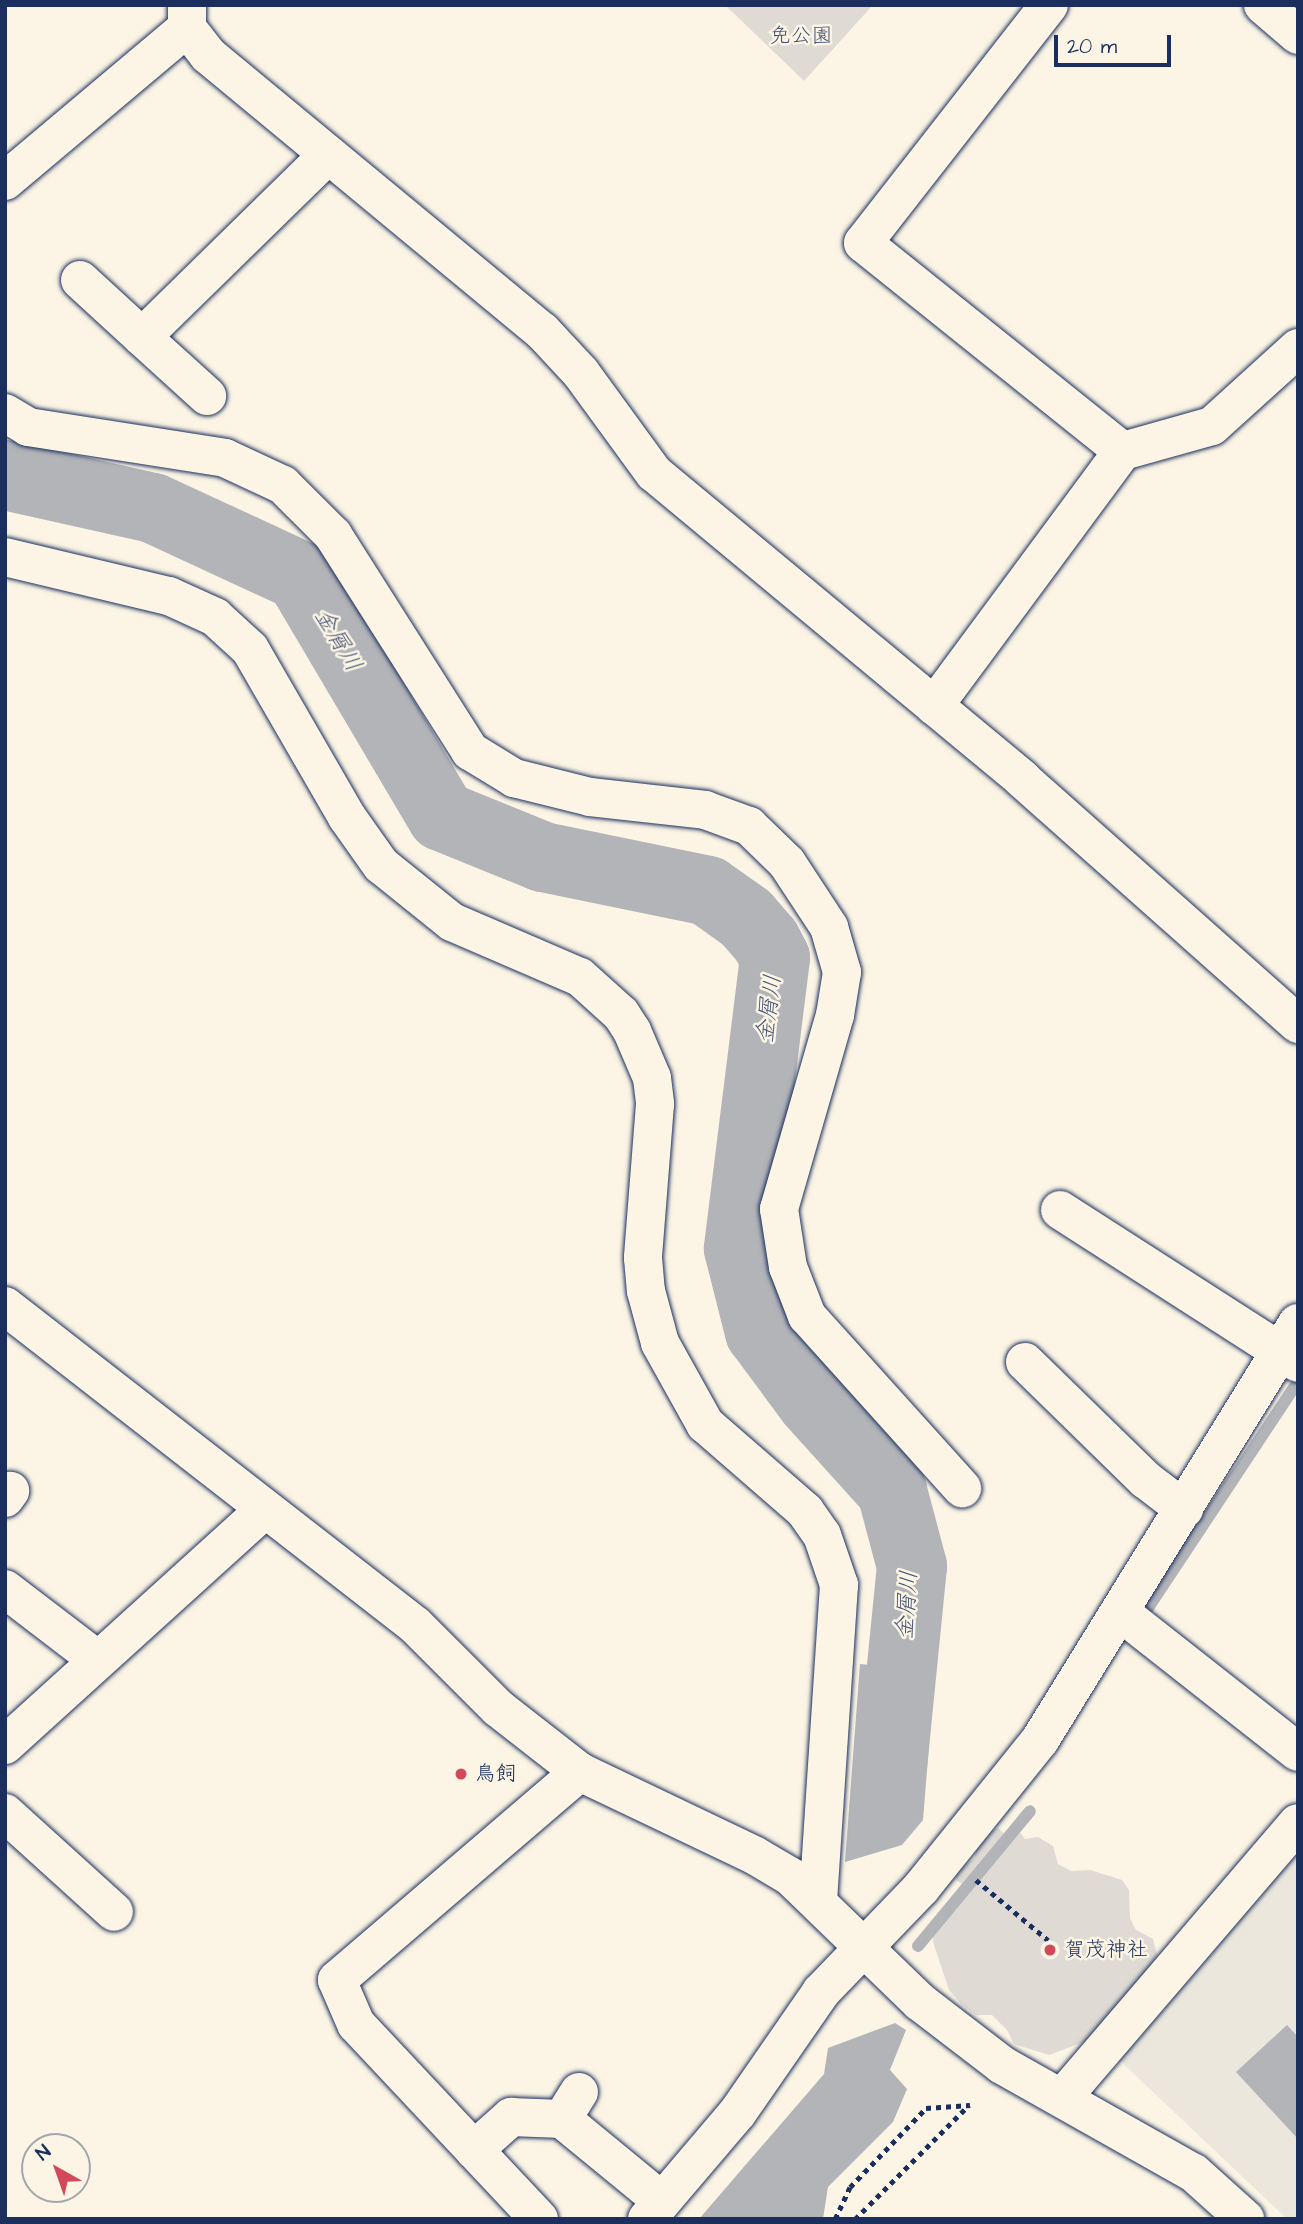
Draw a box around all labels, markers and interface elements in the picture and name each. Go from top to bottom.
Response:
scale bar [1058,21,1175,65]
park label: 免公園 [770,23,832,49]
text: 20 m [1067,32,1117,61]
water label: 金屑川 [308,603,368,677]
water label: 金屑川 [751,973,787,1045]
water label: 金屑川 [891,1570,923,1640]
place label: 鳥飼 [475,1761,517,1787]
marker: 鳥飼 [453,1766,469,1782]
place label: 賀茂神社 [1064,1937,1148,1963]
marker: 賀茂神社 [1042,1942,1058,1958]
north arrow [21,2133,91,2203]
text: N [30,2139,57,2167]

